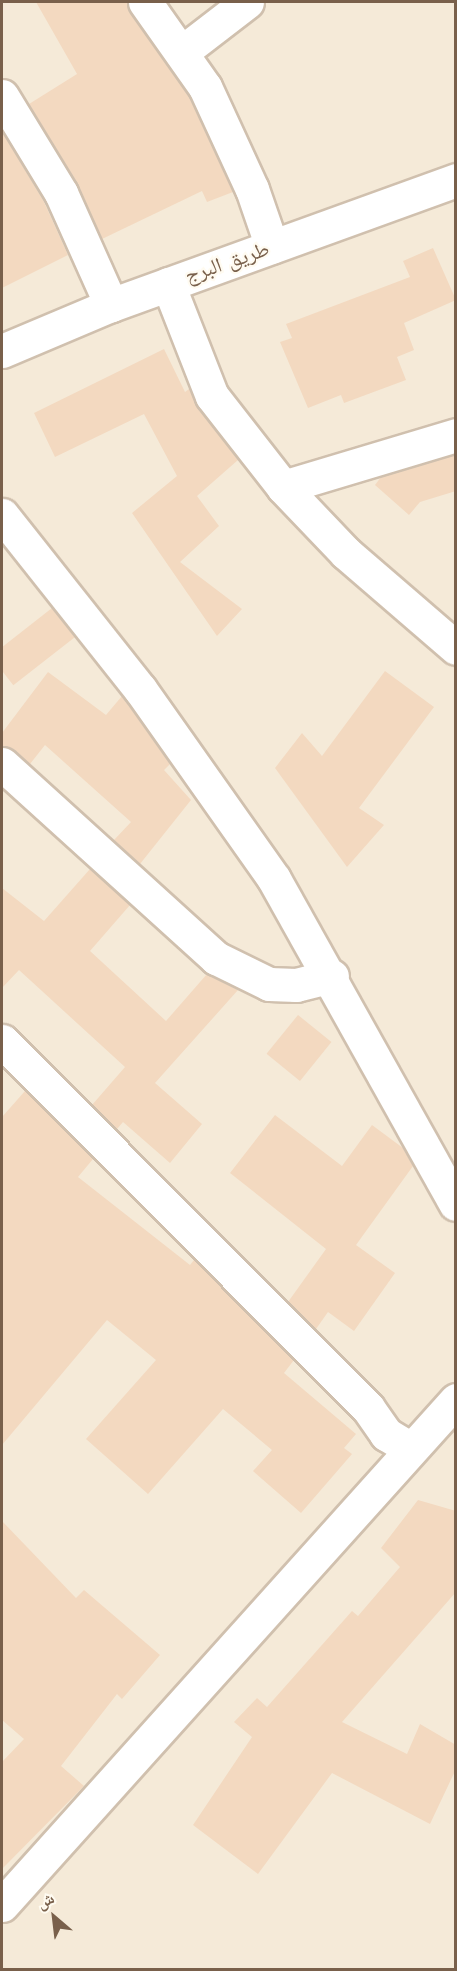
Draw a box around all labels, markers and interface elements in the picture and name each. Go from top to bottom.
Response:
street label: طريق البرج [181,236,273,288]
north arrow [24,1887,84,1947]
text: ش [33,1888,57,1913]

